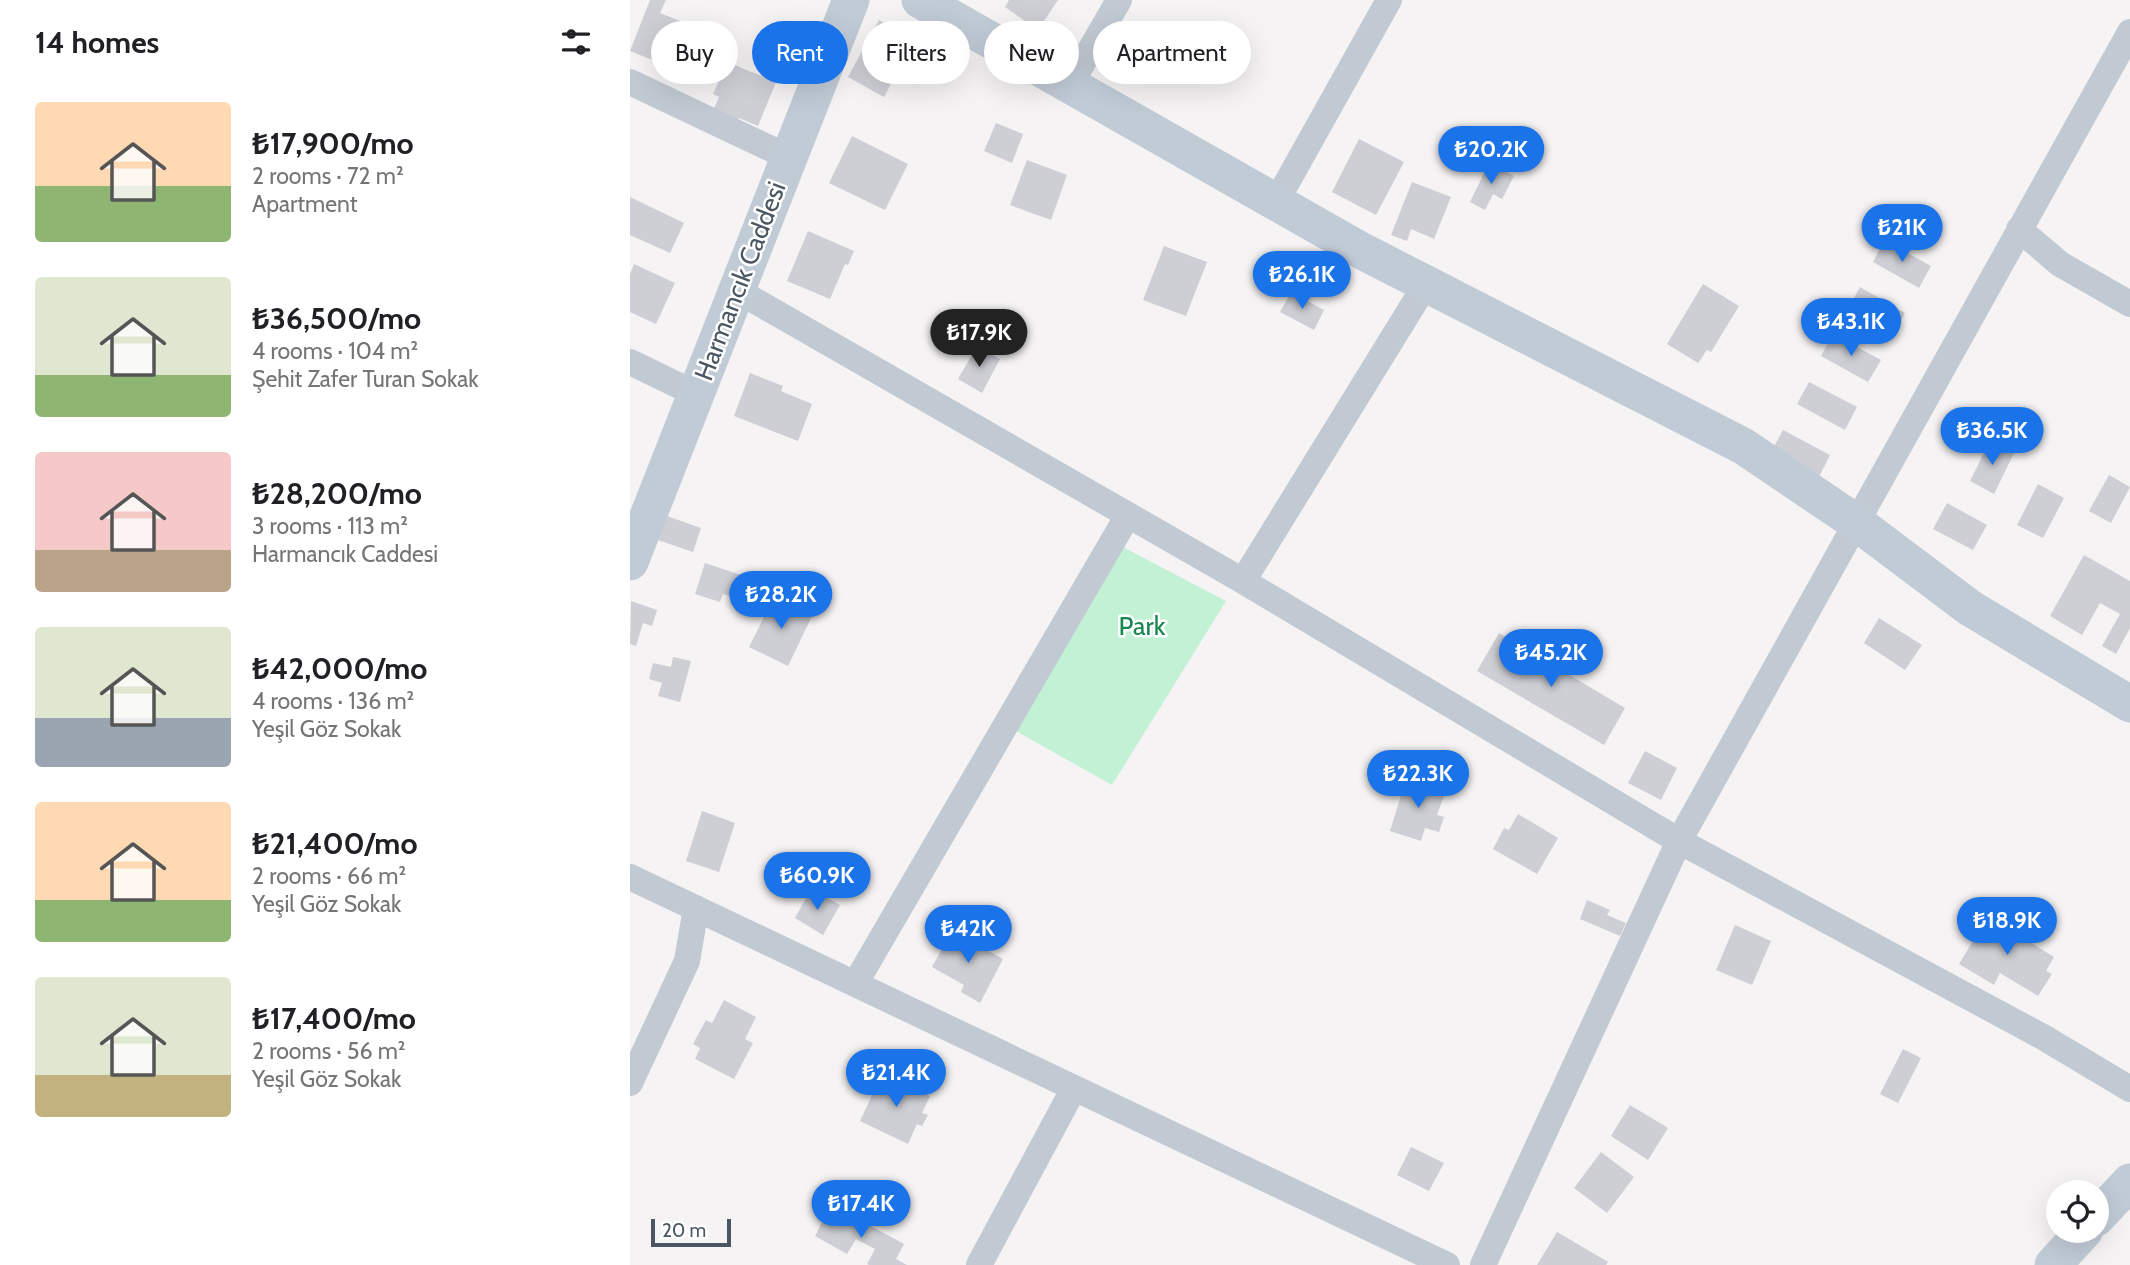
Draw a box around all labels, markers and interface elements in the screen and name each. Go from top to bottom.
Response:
chip: Buy [651,21,738,84]
chip: Rent [752,21,848,84]
chip: Filters [862,21,970,84]
chip: New [984,21,1079,84]
chip: Apartment [1093,21,1251,84]
icon: filters [557,23,595,61]
text: 14 homes [35,24,159,61]
text: ₺17,900/mo [252,125,414,162]
pin: ₺20.2K [1434,127,1548,186]
icon: home [91,130,175,214]
text: ₺20.2K [1454,135,1528,163]
text: 2 rooms · 72 m² [252,162,404,190]
street label: Harmancık Caddesi [687,177,793,385]
text: Apartment [252,190,357,218]
pin: ₺21K [1861,204,1943,264]
text: ₺21K [1878,213,1926,241]
pin: ₺26.1K [1245,252,1359,311]
text: ₺26.1K [1269,260,1335,288]
pin: ₺43.1K [1794,298,1908,358]
text: ₺36,500/mo [252,300,421,337]
icon: home [91,305,175,389]
text: ₺43.1K [1817,307,1885,335]
pin: ₺17.9K [922,310,1036,369]
text: ₺17.9K [946,318,1012,346]
text: 4 rooms · 104 m² [252,337,418,365]
text: Şehit Zafer Turan Sokak [252,365,479,393]
pin: ₺36.5K [1935,407,2049,467]
text: ₺36.5K [1957,416,2027,444]
text: ₺28,200/mo [252,475,422,512]
icon: home [91,480,175,564]
text: 3 rooms · 113 m² [252,512,408,540]
text: Harmancık Caddesi [252,540,438,568]
pin: ₺28.2K [724,572,838,631]
text: ₺28.2K [745,580,817,608]
park label: Park [1119,610,1166,642]
pin: ₺45.2K [1494,630,1608,689]
text: ₺45.2K [1515,638,1587,666]
text: ₺42,000/mo [252,650,427,687]
icon: home [91,655,175,739]
text: 4 rooms · 136 m² [252,687,414,715]
text: Yeşil Göz Sokak [252,715,401,743]
pin: ₺22.3K [1361,750,1475,810]
text: ₺22.3K [1383,759,1453,787]
text: ₺21,400/mo [252,825,418,862]
icon: home [91,830,175,914]
pin: ₺60.9K [760,852,874,912]
text: ₺60.9K [780,861,854,889]
text: 2 rooms · 66 m² [252,862,406,890]
text: Yeşil Göz Sokak [252,890,401,918]
pin: ₺18.9K [1950,898,2064,957]
pin: ₺42K [927,906,1009,965]
text: ₺18.9K [1973,906,2041,934]
text: ₺42K [941,914,995,942]
text: ₺17,400/mo [252,1000,416,1037]
icon: home [91,1005,175,1089]
text: 2 rooms · 56 m² [252,1037,406,1065]
pin: ₺21.4K [839,1050,953,1109]
text: ₺21.4K [862,1058,930,1086]
text: Yeşil Göz Sokak [252,1065,401,1093]
pin: ₺17.4K [804,1180,918,1240]
map controls [2046,1180,2109,1243]
button: locate [2046,1180,2109,1243]
text: ₺17.4K [828,1189,894,1217]
scale bar [651,1216,732,1248]
text: 20 m [662,1219,706,1242]

